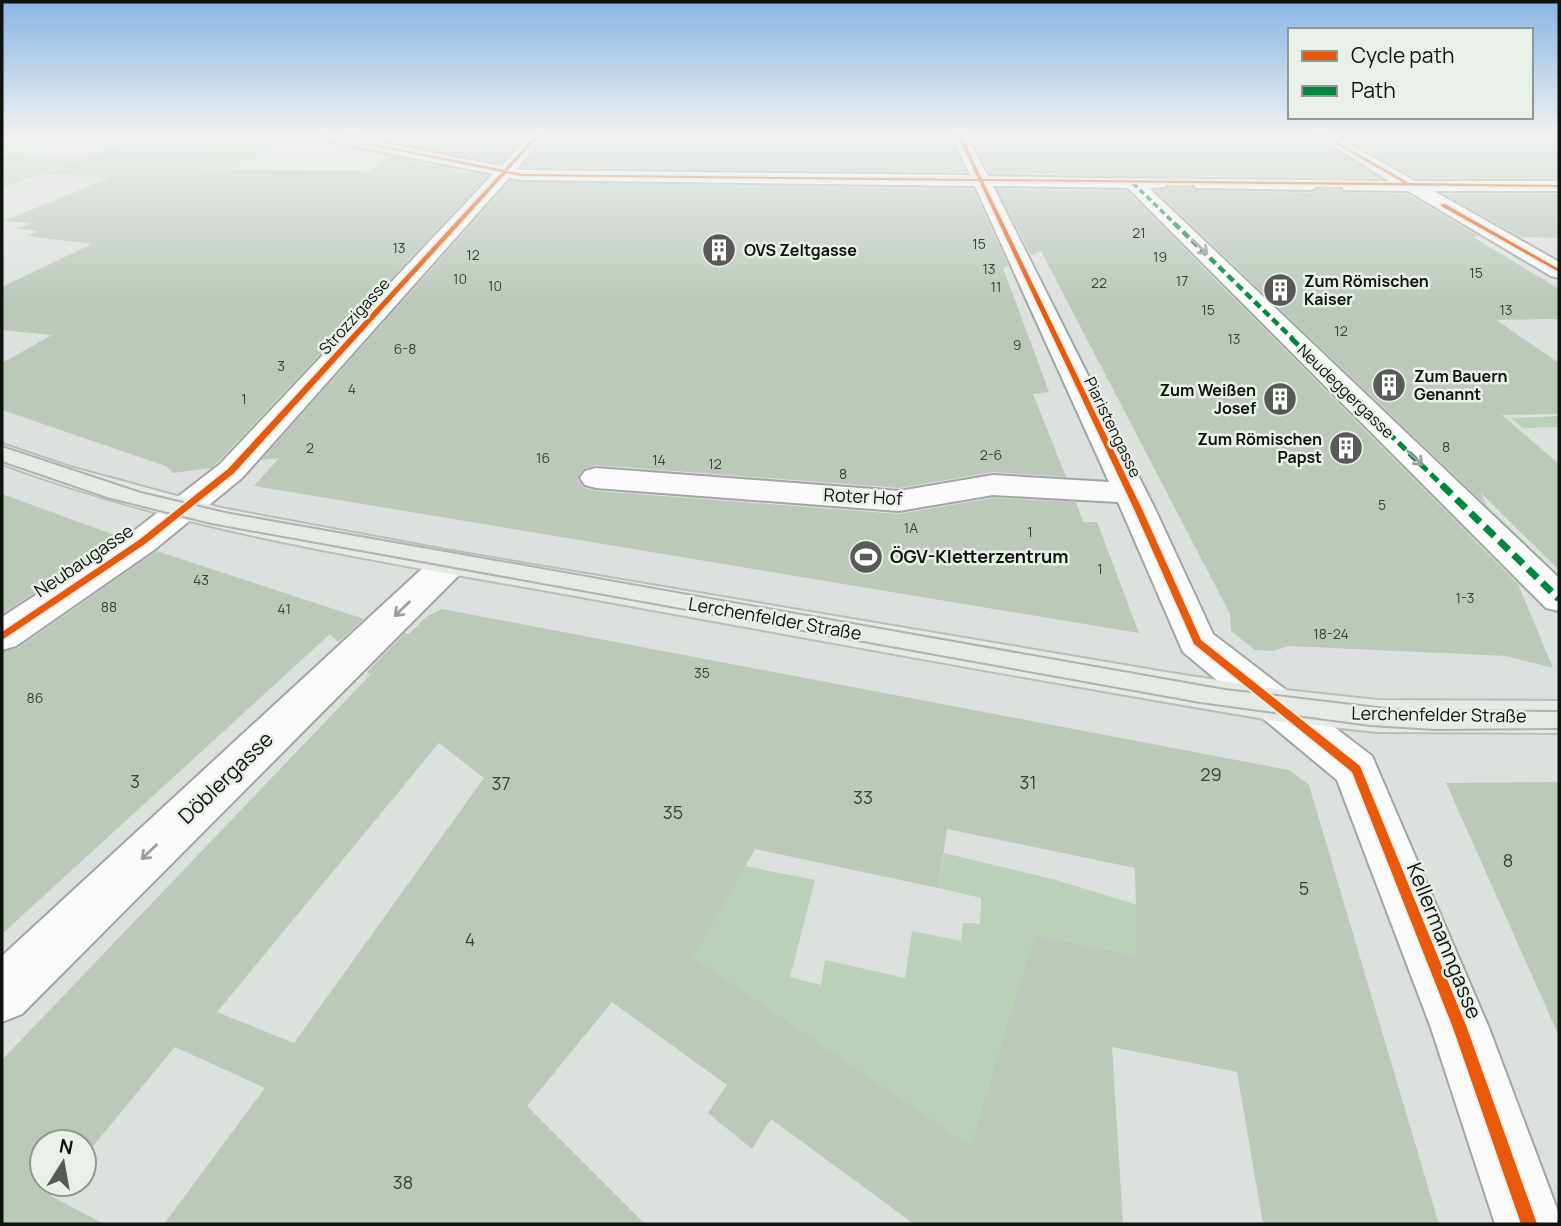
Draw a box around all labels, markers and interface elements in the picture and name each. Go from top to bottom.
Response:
legend [1288,28,1533,119]
text: Cycle path [1351,41,1454,69]
text: Path [1351,76,1396,104]
house number: 21 [1132,223,1146,242]
building icon: OVS Zeltgasse [700,231,738,269]
house number: 15 [972,234,986,253]
house number: 13 [392,238,406,257]
place label: OVS Zeltgasse [744,239,857,261]
one-way arrow [1191,239,1208,256]
house number: 12 [466,245,480,264]
house number: 19 [1153,247,1167,266]
house number: 13 [982,259,996,278]
house number: 15 [1469,263,1483,282]
house number: 10 [453,269,467,288]
place label: Zum Römischen Kaiser [1304,270,1429,310]
house number: 17 [1176,271,1188,290]
building icon: Zum Römischen Kaiser [1261,271,1299,309]
street label: Strozzigasse [314,273,394,359]
house number: 22 [1091,273,1107,292]
house number: 10 [488,276,502,295]
house number: 11 [991,277,1001,296]
house number: 15 [1201,300,1215,319]
house number: 13 [1499,300,1513,319]
house number: 12 [1334,321,1348,340]
house number: 13 [1227,329,1241,348]
house number: 9 [1013,335,1021,354]
house number: 6-8 [394,339,416,358]
street label: Neudeggergasse [1293,339,1399,443]
house number: 3 [277,356,285,375]
place label: Zum Bauern Genannt [1414,365,1508,405]
building icon: Zum Bauern Genannt [1370,366,1408,404]
street label: Piaristengasse [1079,373,1147,481]
house number: 4 [348,379,356,398]
place label: Zum Weißen Josef [1159,379,1256,419]
building icon: Zum Weißen Josef [1261,380,1299,418]
house number: 1 [241,389,247,408]
place label: Zum Römischen Papst [1197,428,1322,468]
building icon: Zum Römischen Papst [1327,429,1365,467]
house number: 8 [1442,437,1450,456]
house number: 2 [306,438,314,457]
house number: 2-6 [980,445,1002,464]
house number: 16 [536,448,550,467]
one-way arrow [1406,449,1423,466]
house number: 14 [652,450,666,469]
house number: 12 [708,454,722,473]
house number: 8 [839,464,847,483]
street label: Roter Hof [823,482,904,510]
house number: 5 [1378,495,1386,514]
street label: Neubaugasse [29,518,138,602]
house number: 1A [904,518,918,537]
house number: 1 [1027,522,1033,541]
sports icon: ÖGV-Kletterzentrum [847,538,885,576]
place label: ÖGV-Kletterzentrum [890,544,1068,568]
house number: 1 [1097,559,1103,578]
house number: 43 [193,570,209,589]
house number: 1-3 [1455,588,1475,607]
street label: Lerchenfelder Straße [687,591,864,645]
house number: 88 [101,597,117,616]
house number: 41 [277,599,291,618]
one-way arrow [394,601,411,618]
house number: 18-24 [1313,624,1349,643]
house number: 35 [694,663,710,682]
house number: 86 [27,688,43,707]
street label: Lerchenfelder Straße [1351,700,1527,728]
street label: Döblergasse [172,725,279,830]
house number: 29 [1200,762,1222,786]
house number: 3 [130,769,140,793]
house number: 31 [1020,770,1036,794]
house number: 37 [492,771,511,795]
house number: 33 [853,785,873,809]
house number: 35 [663,800,683,824]
one-way arrow [141,843,158,860]
house number: 8 [1503,848,1513,872]
street label: Kellermanngasse [1401,858,1489,1023]
house number: 5 [1299,876,1309,900]
house number: 4 [465,927,475,951]
north arrow [28,1128,98,1198]
text: N [57,1132,75,1160]
house number: 38 [393,1170,413,1194]

